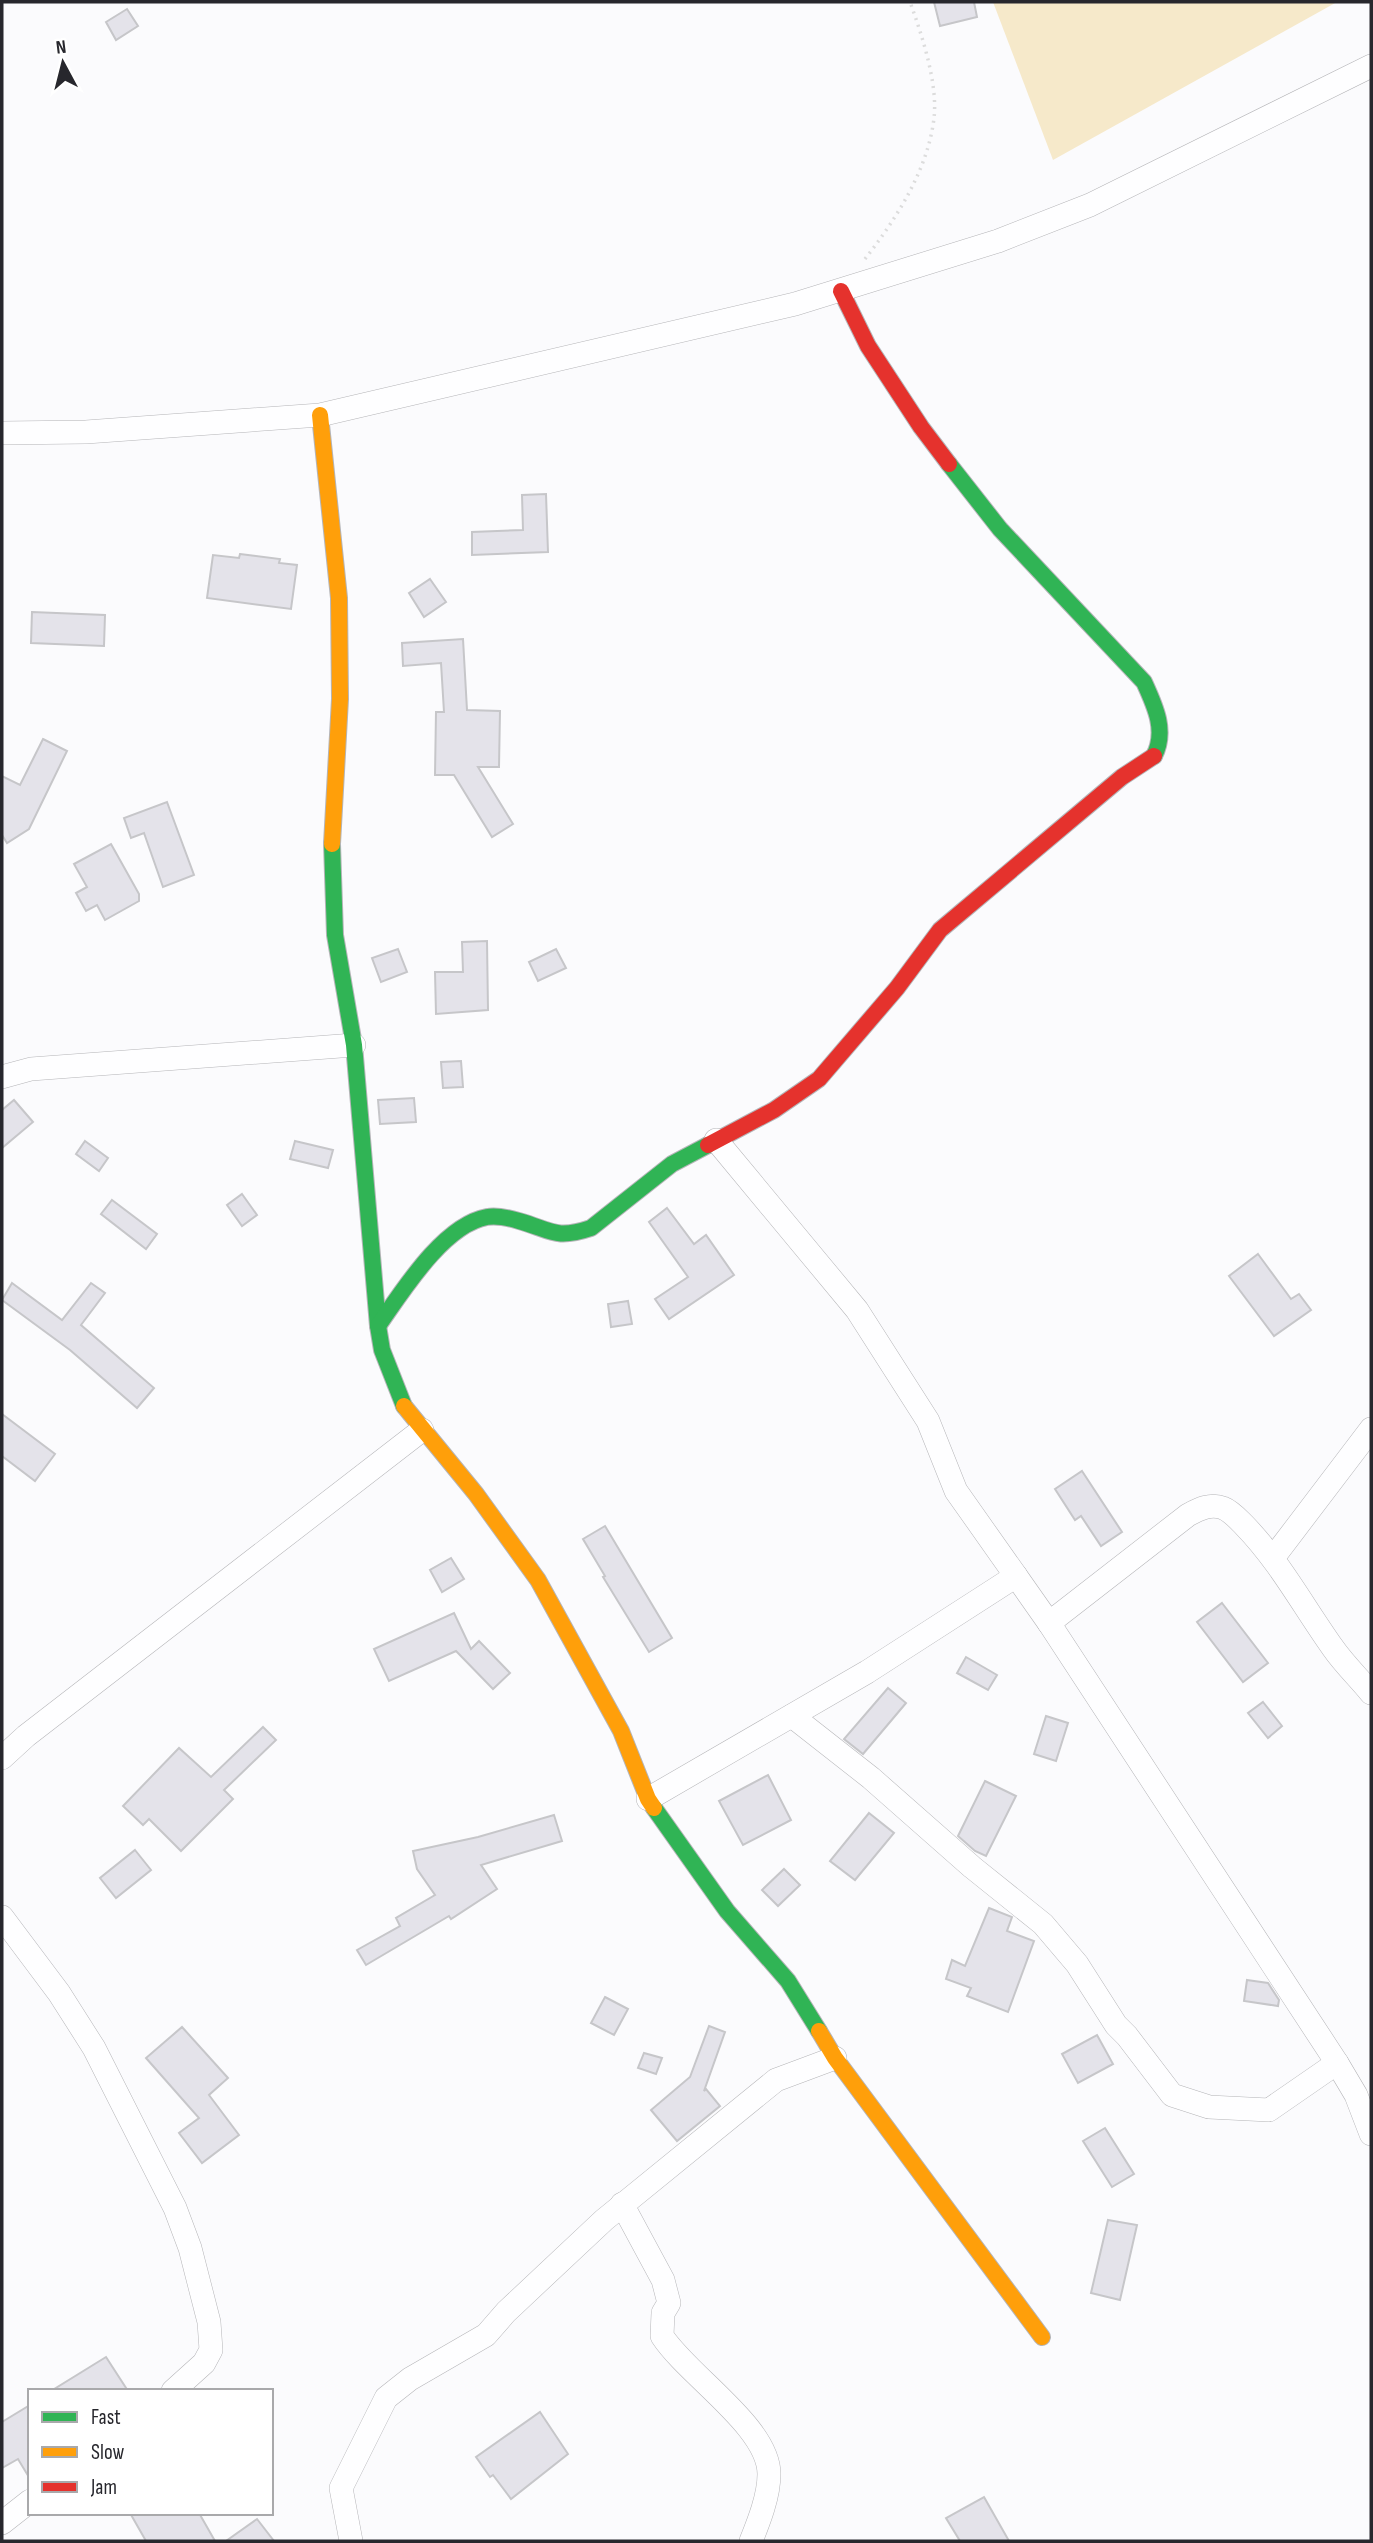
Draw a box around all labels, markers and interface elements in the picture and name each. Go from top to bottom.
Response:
north arrow [28,28,98,98]
text: N [55,36,68,60]
legend [28,2389,273,2515]
text: Fast [91,2405,121,2430]
text: Slow [91,2440,125,2465]
text: Jam [90,2475,117,2500]

